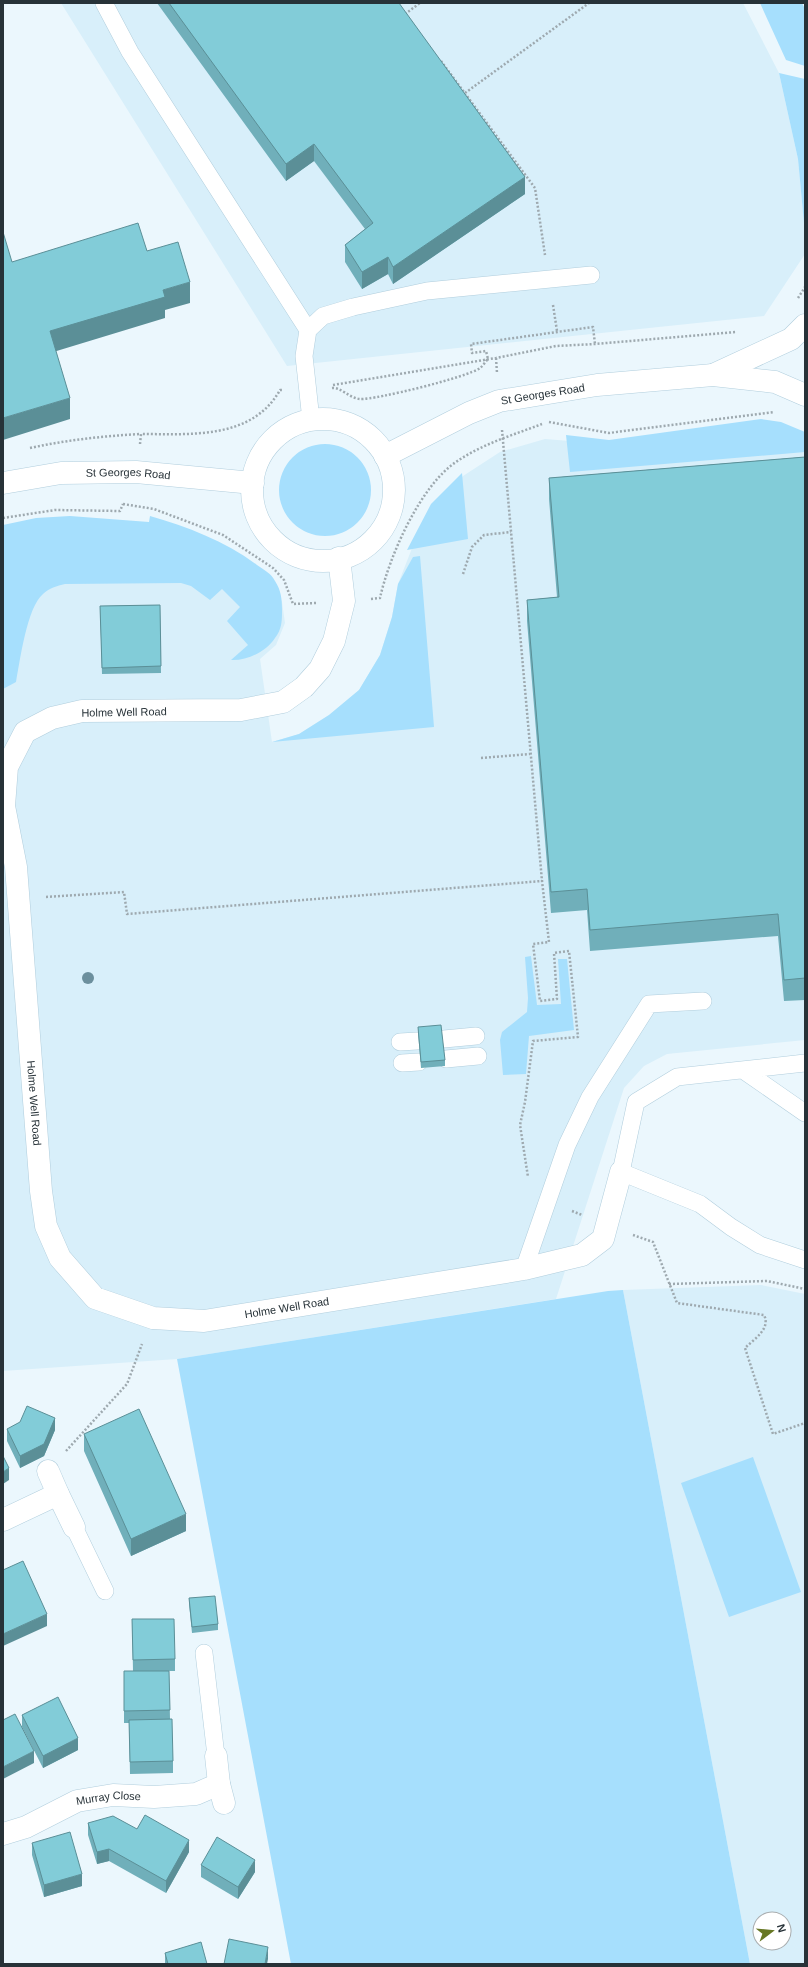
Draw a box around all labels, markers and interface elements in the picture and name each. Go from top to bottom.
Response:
street label: St Georges Road [500,381,586,407]
street label: St Georges Road [86,466,171,481]
street label: Holme Well Road [81,705,167,719]
street label: Holme Well Road [25,1060,43,1146]
street label: Holme Well Road [244,1295,330,1320]
street label: Murray Close [75,1789,141,1807]
north arrow [752,1911,792,1951]
text: N [775,1923,788,1934]

